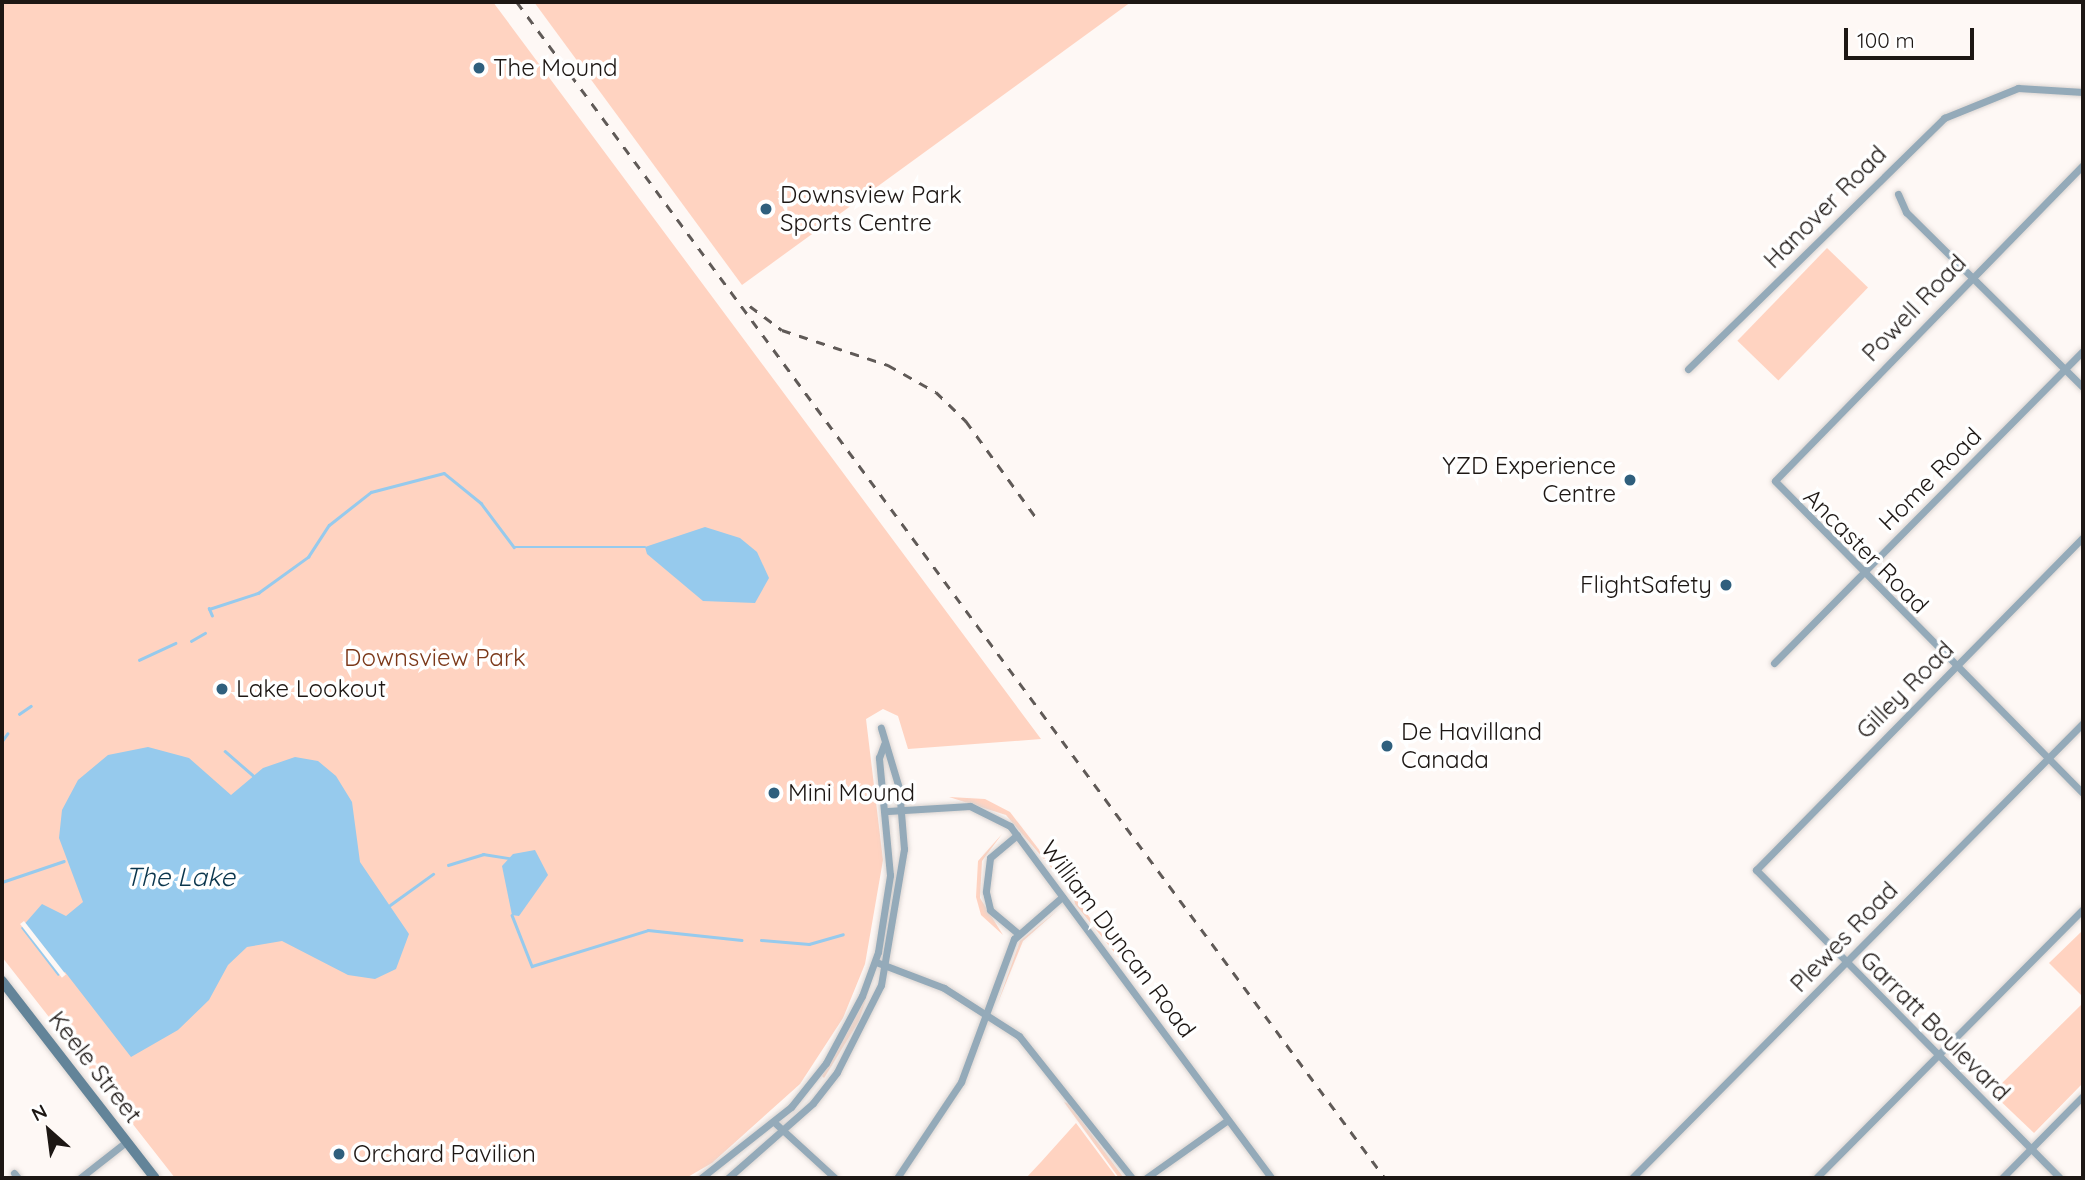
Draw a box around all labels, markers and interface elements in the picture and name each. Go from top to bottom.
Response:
scale bar [1847,14,1976,58]
text: 100 m [1857,27,1915,53]
place label: The Mound [493,54,618,82]
marker: The Mound [471,60,487,76]
street label: Hanover Road [1758,140,1892,274]
place label: Downsview Park Sports Centre [780,181,962,237]
marker: Downsview Park Sports Centre [758,201,774,217]
street label: Powell Road [1856,249,1972,367]
street label: Home Road [1873,422,1987,536]
place label: YZD Experience Centre [1442,452,1616,508]
marker: YZD Experience Centre [1622,472,1638,488]
street label: Ancaster Road [1798,483,1934,619]
place label: FlightSafety [1580,571,1712,599]
marker: FlightSafety [1718,577,1734,593]
street label: Gilley Road [1850,635,1960,745]
park label: Downsview Park [344,644,526,672]
place label: Lake Lookout [236,675,386,703]
marker: Lake Lookout [214,681,230,697]
place label: De Havilland Canada [1401,718,1542,774]
marker: De Havilland Canada [1379,738,1395,754]
place label: Mini Mound [788,779,915,807]
marker: Mini Mound [766,785,782,801]
street label: William Duncan Road [1035,835,1201,1043]
water label: The Lake [125,861,235,893]
street label: Plewes Road [1784,876,1904,998]
street label: Garratt Boulevard [1854,945,2016,1107]
street label: Keele Street [42,1005,148,1129]
north arrow [14,1096,84,1166]
text: N [27,1099,51,1126]
place label: Orchard Pavilion [353,1140,536,1168]
marker: Orchard Pavilion [331,1146,347,1162]

